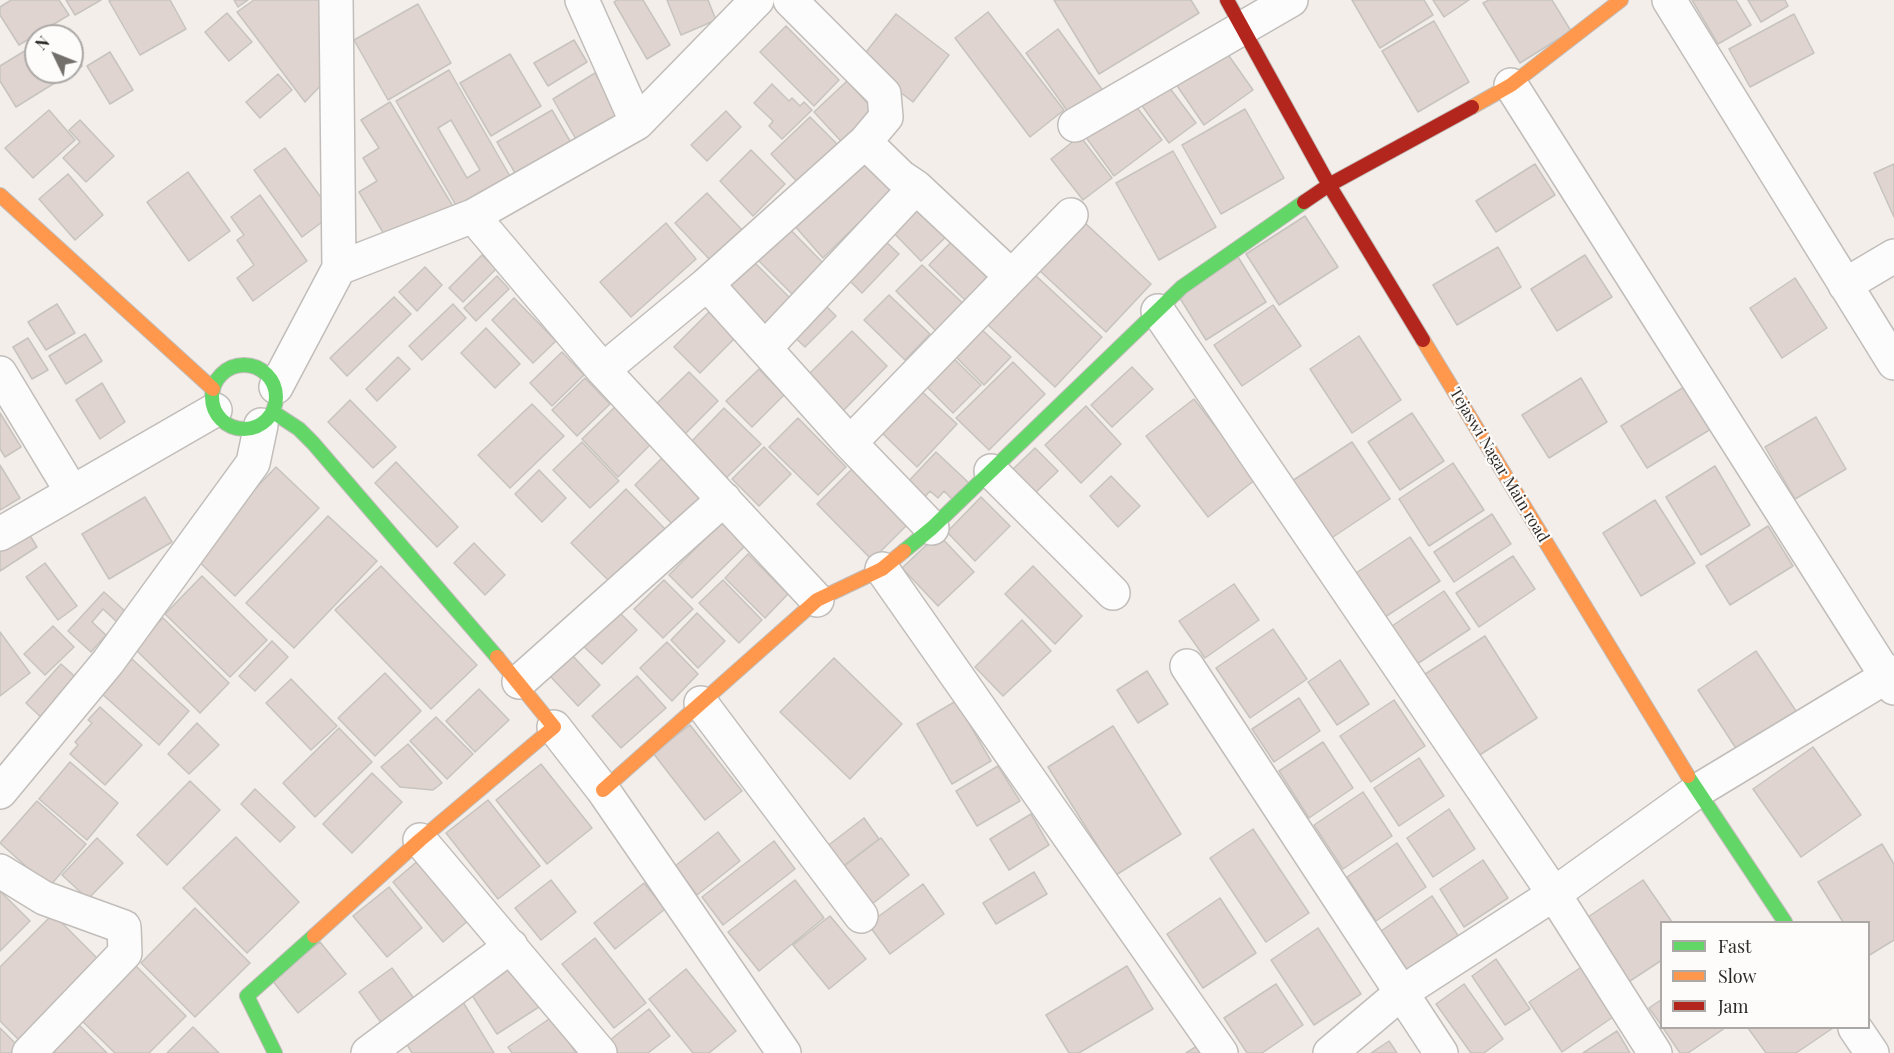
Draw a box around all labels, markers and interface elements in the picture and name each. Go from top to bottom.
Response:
north arrow [24,24,84,84]
text: N [30,31,54,54]
street label: Tejaswi Nagar Main road [1445,384,1553,546]
legend [1660,921,1870,1029]
text: Fast [1718,934,1751,958]
text: Slow [1718,964,1756,988]
text: Jam [1718,994,1748,1018]

